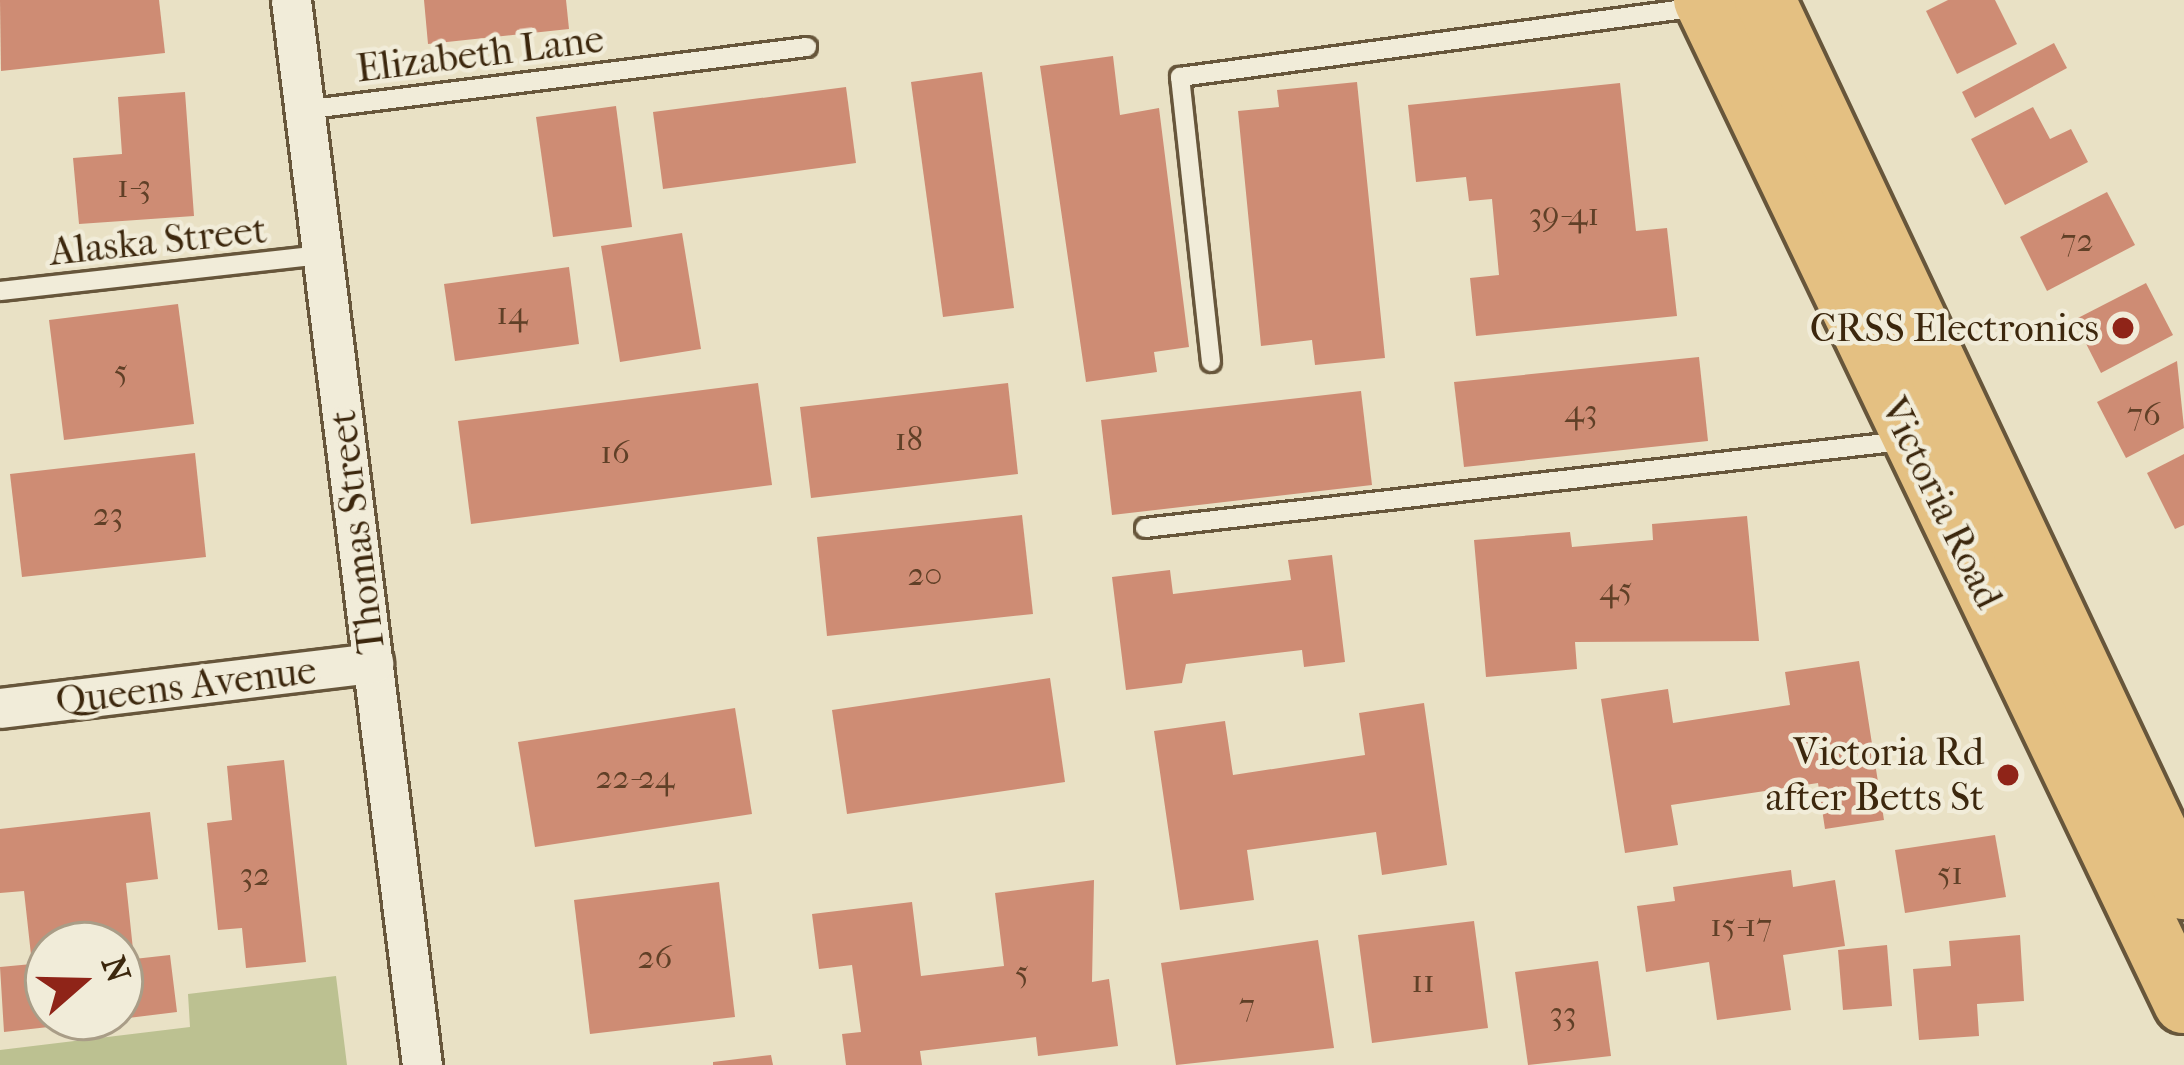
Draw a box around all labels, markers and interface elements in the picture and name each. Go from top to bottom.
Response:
street label: Elizabeth Lane [354,16,606,92]
house number: 1-3 [117,167,151,207]
house number: 39-41 [1529,195,1599,235]
street label: Alaska Street [47,206,269,276]
house number: 72 [2061,221,2093,261]
house number: 14 [496,294,528,334]
place label: CRSS Electronics [1810,305,2099,351]
marker: CRSS Electronics [2110,315,2136,341]
house number: 5 [114,352,128,392]
street label: Victoria Road [1870,390,2012,616]
house number: 43 [1564,392,1598,432]
house number: 76 [2127,395,2161,435]
street label: Thomas Street [319,408,395,656]
house number: 18 [895,420,923,460]
house number: 16 [600,433,630,473]
house number: 23 [93,495,123,535]
house number: 20 [907,555,943,595]
house number: 45 [1600,570,1632,610]
street label: Queens Avenue [53,647,319,725]
place label: Victoria Rd after Betts St [1766,730,1984,821]
house number: 22-24 [596,758,674,798]
marker: Victoria Rd after Betts St [1995,762,2021,788]
house number: 51 [1937,854,1963,894]
house number: 32 [240,855,270,895]
house number: 15-17 [1710,906,1772,946]
north arrow [24,921,144,1041]
house number: 26 [638,938,672,978]
text: N [93,951,138,988]
house number: 5 [1015,953,1029,993]
house number: 11 [1411,962,1435,1002]
house number: 7 [1239,986,1255,1026]
house number: 33 [1549,994,1577,1034]

